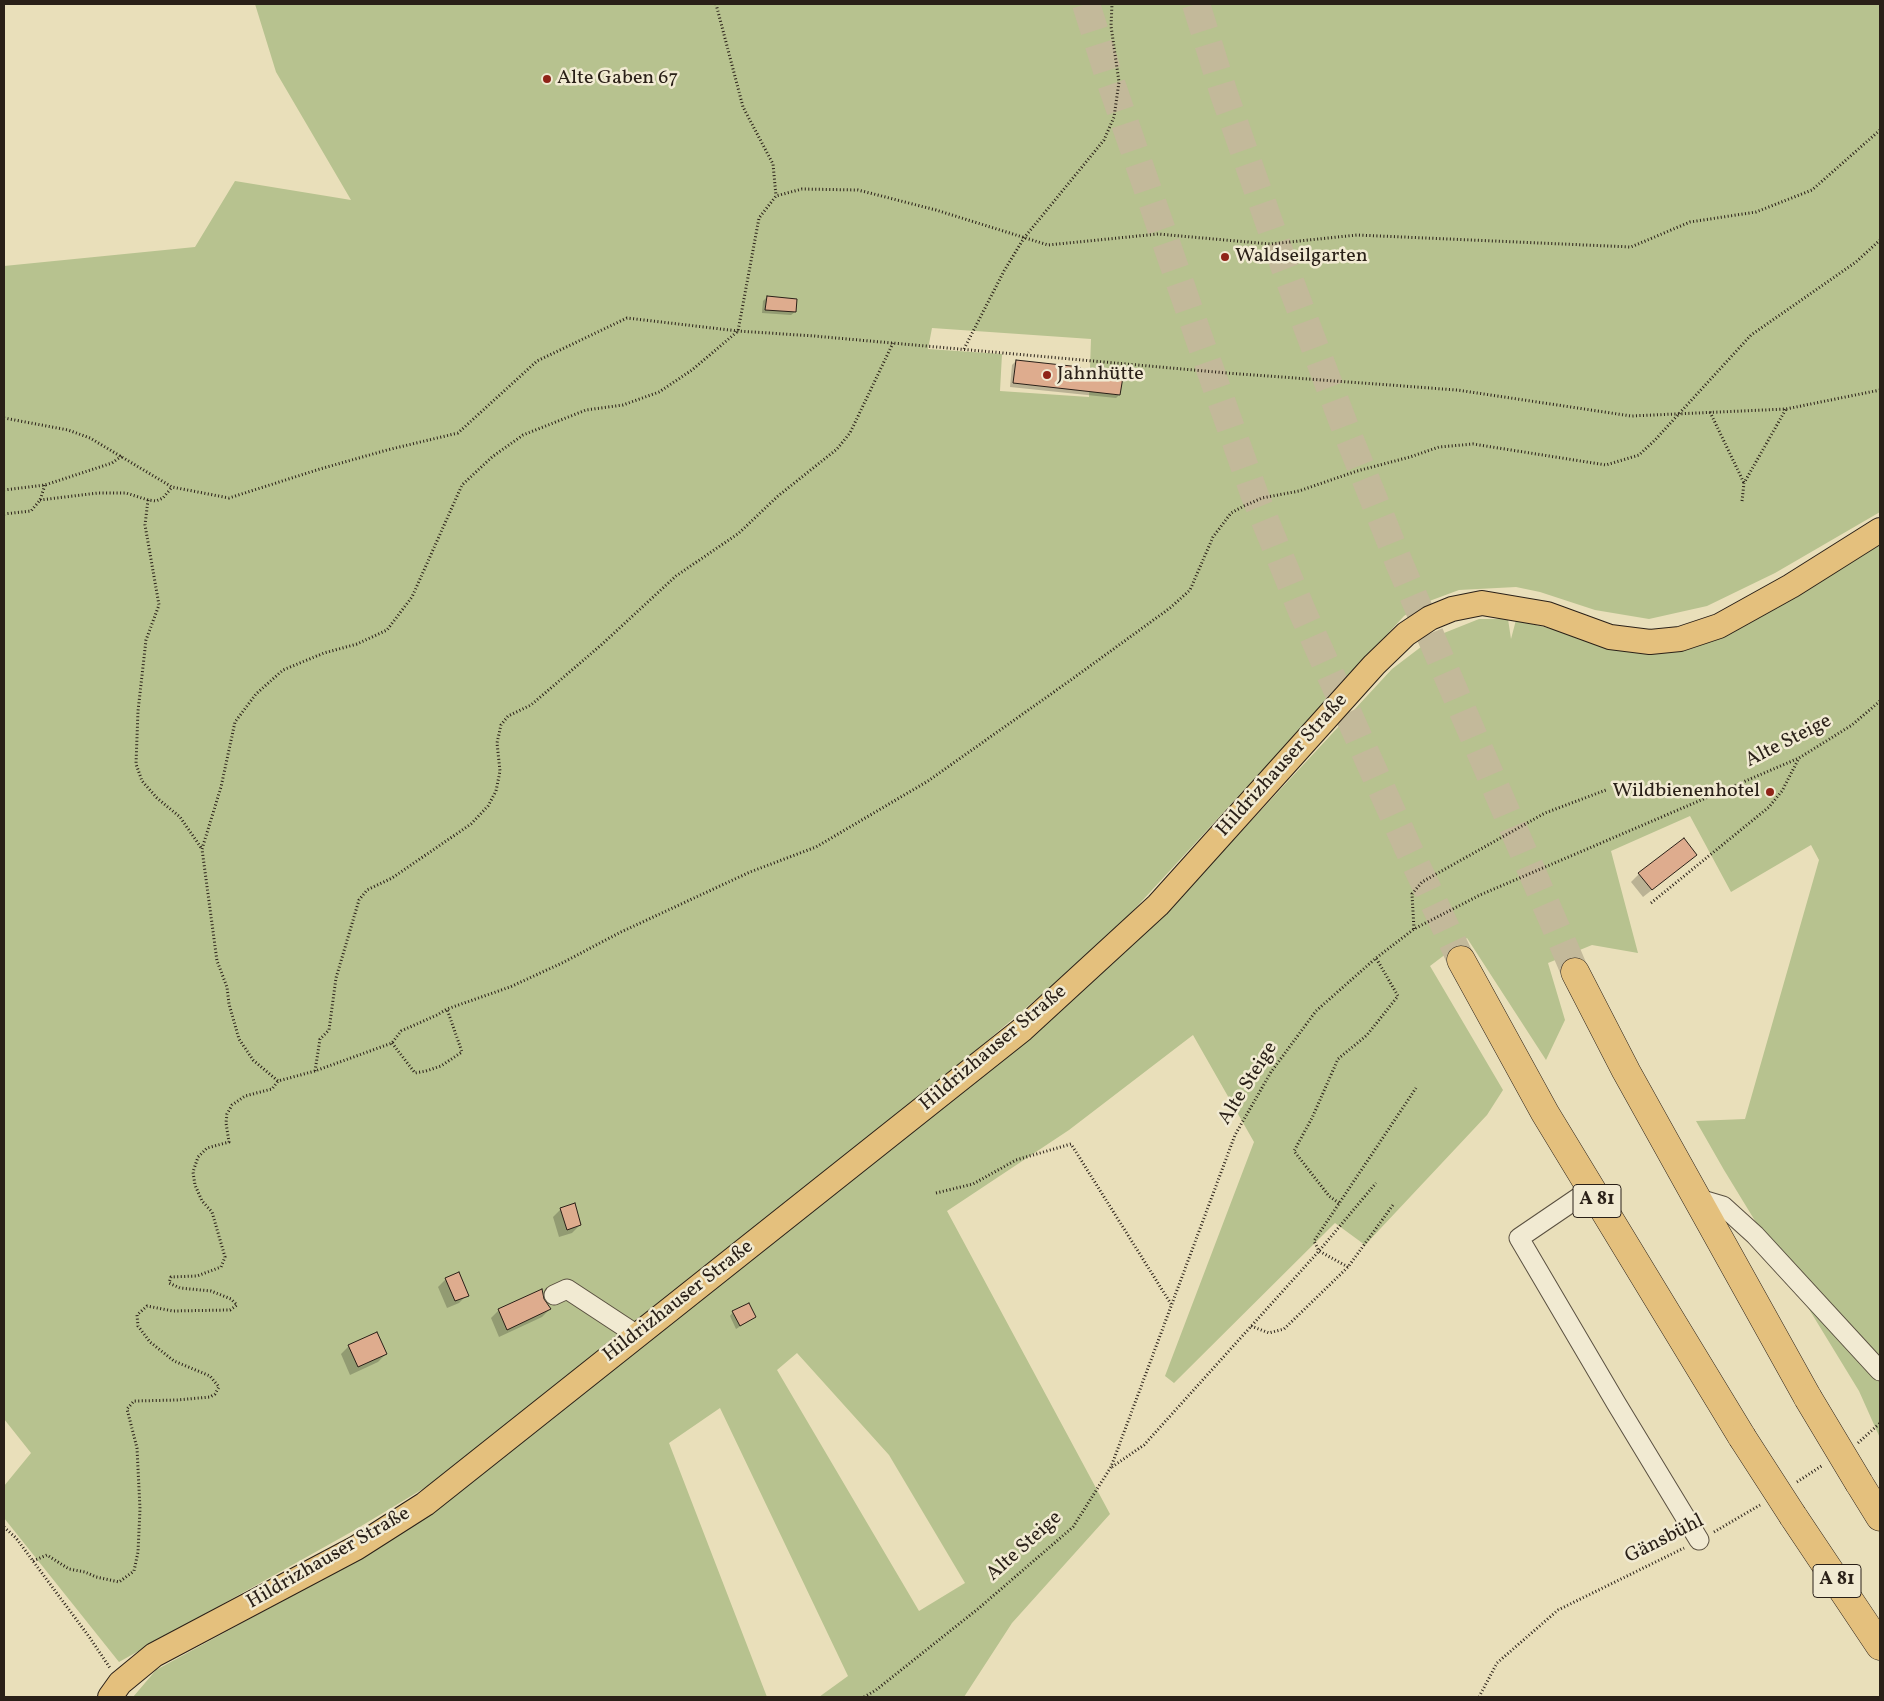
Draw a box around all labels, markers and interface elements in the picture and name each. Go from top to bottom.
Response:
place label: Alte Gaben 67 [557,67,678,91]
marker: Alte Gaben 67 [541,73,553,85]
place label: Waldseilgarten [1235,245,1368,269]
marker: Waldseilgarten [1219,251,1231,263]
place label: Jahnhütte [1057,363,1144,387]
marker: Jahnhütte [1041,369,1053,381]
street label: Hildrizhauser Straße [1212,690,1354,842]
street label: Alte Steige [1742,710,1836,774]
place label: Wildbienenhotel [1613,780,1760,804]
marker: Wildbienenhotel [1764,786,1776,798]
street label: Hildrizhauser Straße [916,981,1072,1117]
street label: Alte Steige [1214,1038,1284,1130]
road number: A 81 [1573,1184,1621,1218]
street label: Hildrizhauser Straße [599,1236,759,1368]
street label: Hildrizhauser Straße [243,1503,415,1615]
street label: Alte Steige [982,1507,1068,1587]
street label: Gänsbühl [1622,1510,1708,1570]
road number: A 81 [1813,1564,1861,1598]

